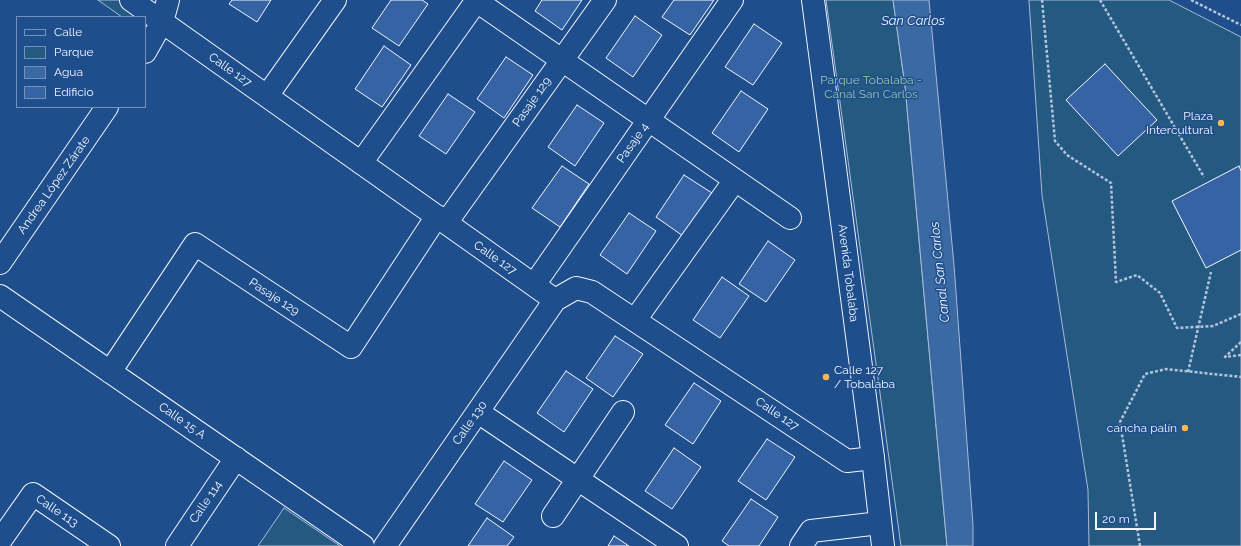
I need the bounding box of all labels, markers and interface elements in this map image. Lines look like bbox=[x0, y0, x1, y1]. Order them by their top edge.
water label: San Carlos bbox=[881, 13, 945, 29]
legend bbox=[16, 16, 146, 108]
text: Calle bbox=[54, 25, 82, 39]
text: Parque bbox=[54, 45, 94, 59]
street label: Calle 127 bbox=[206, 50, 254, 90]
text: Agua bbox=[54, 65, 83, 79]
park label: Parque Tobalaba - Canal San Carlos bbox=[820, 73, 922, 101]
street label: Pasaje 129 bbox=[510, 74, 554, 130]
text: Edificio bbox=[54, 85, 94, 99]
place label: Plaza Intercultural bbox=[1146, 109, 1213, 137]
marker: Plaza Intercultural bbox=[1216, 118, 1226, 128]
street label: Pasaje 4 bbox=[614, 120, 652, 166]
street label: Andrea López Zárate bbox=[15, 133, 93, 237]
water label: Canal San Carlos bbox=[927, 221, 953, 323]
street label: Avenida Tobalaba bbox=[835, 223, 861, 323]
street label: Calle 127 bbox=[471, 238, 519, 278]
street label: Pasaje 129 bbox=[246, 275, 302, 319]
place label: Calle 127 / Tobalaba bbox=[834, 363, 895, 391]
marker: Calle 127 / Tobalaba bbox=[821, 372, 831, 382]
street label: Calle 127 bbox=[753, 394, 801, 434]
street label: Calle 130 bbox=[450, 398, 490, 448]
street label: Calle 15 A bbox=[156, 400, 208, 442]
place label: cancha palín bbox=[1107, 421, 1177, 435]
marker: cancha palín bbox=[1180, 423, 1190, 433]
street label: Calle 114 bbox=[187, 478, 225, 526]
street label: Calle 113 bbox=[33, 492, 81, 530]
scale bar bbox=[1097, 504, 1158, 530]
text: 20 m bbox=[1102, 512, 1130, 526]

